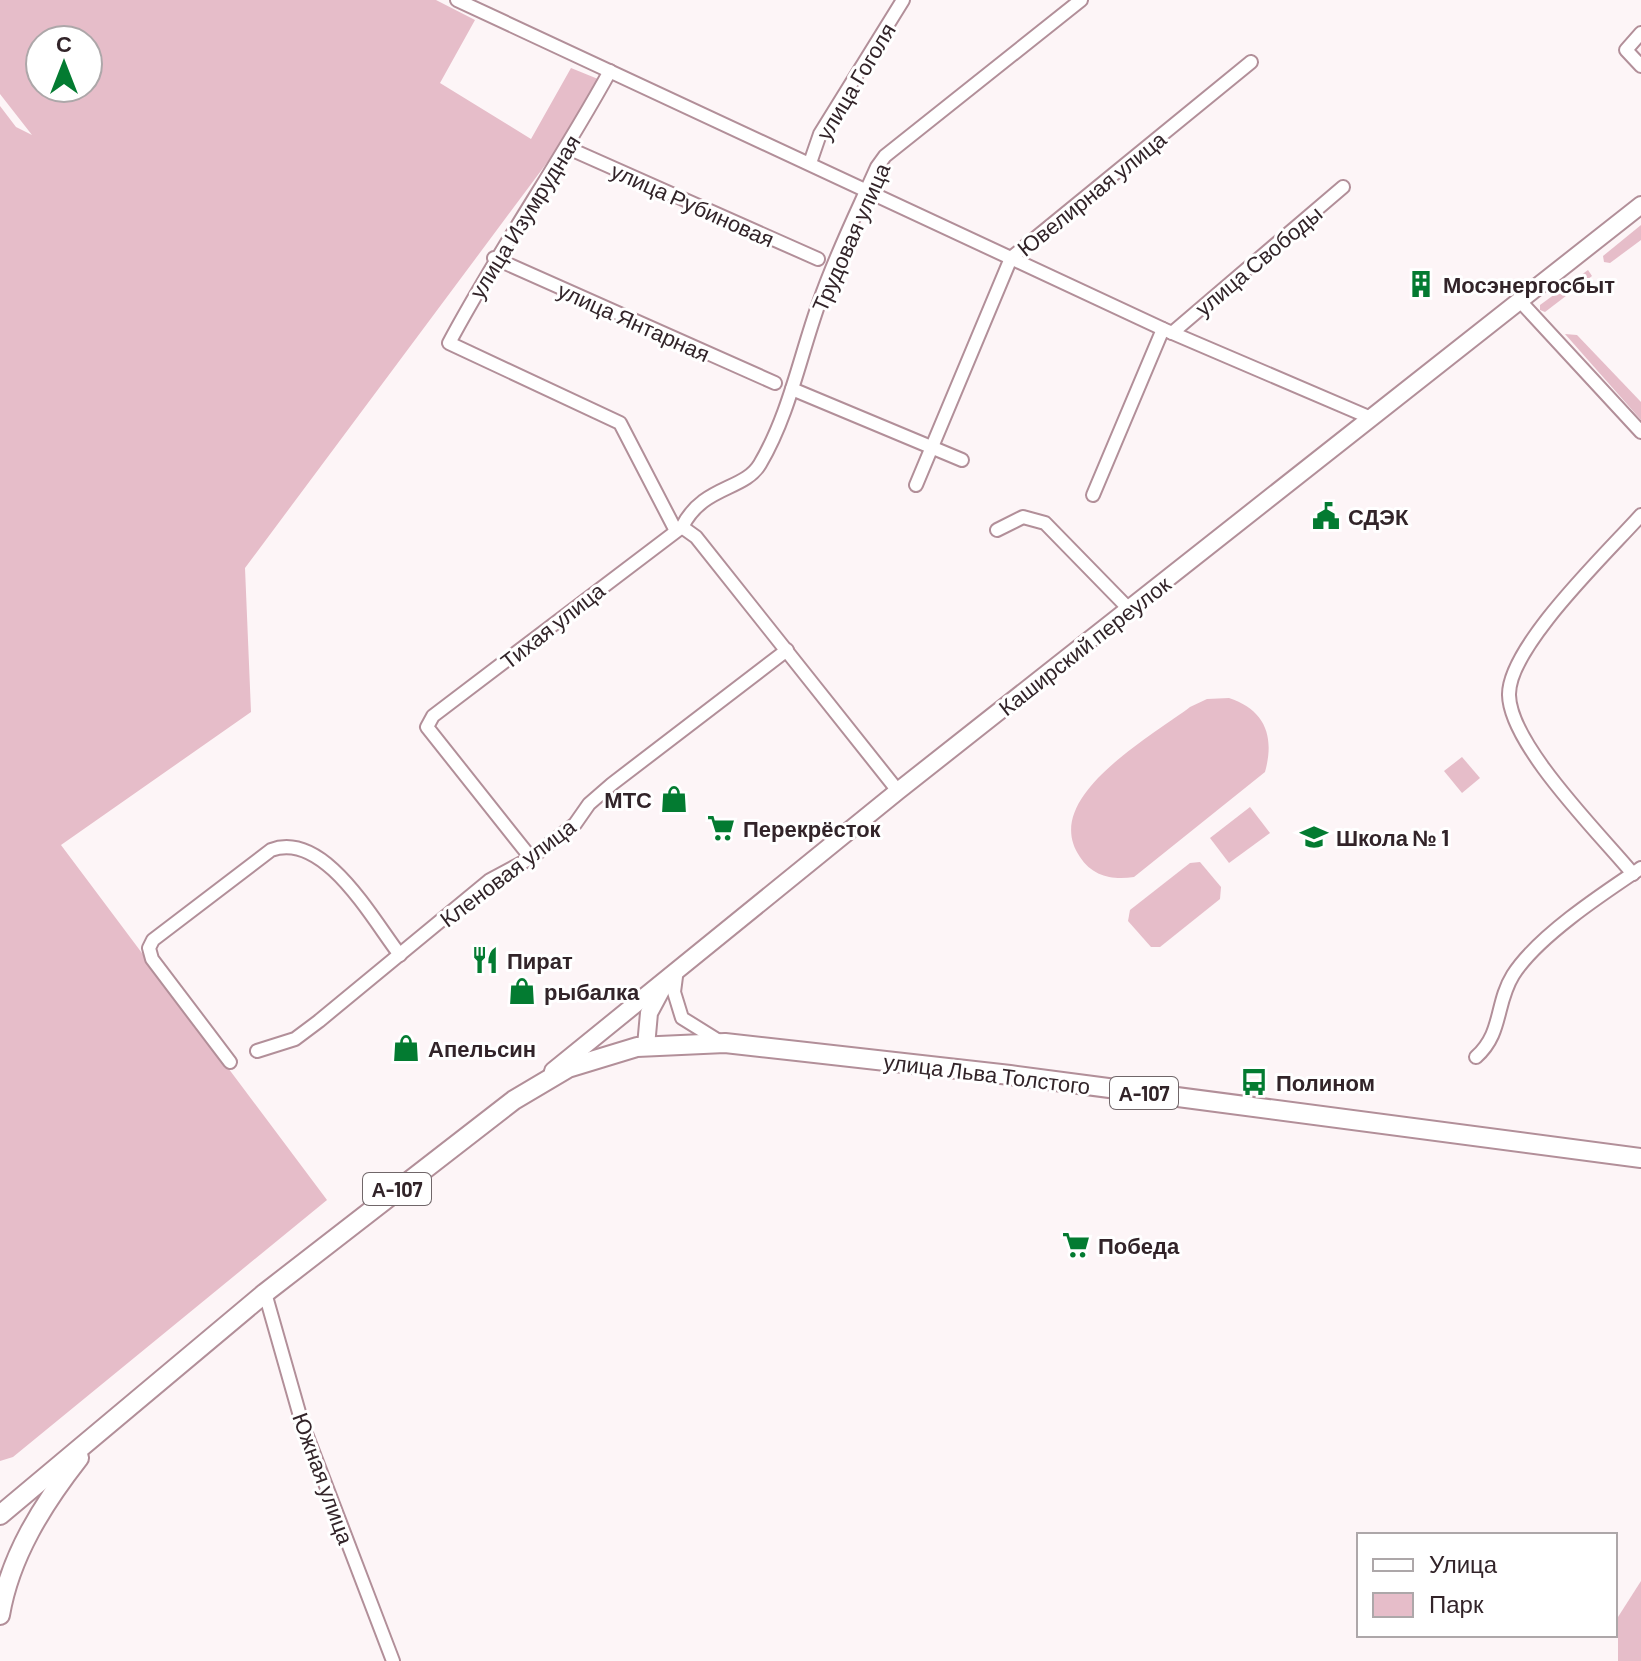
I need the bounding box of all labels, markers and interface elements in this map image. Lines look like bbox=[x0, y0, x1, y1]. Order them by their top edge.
street label: улица Гоголя bbox=[810, 18, 901, 145]
north arrow bbox=[24, 24, 104, 104]
text: С bbox=[56, 30, 72, 56]
street label: Ювелирная улица bbox=[1011, 125, 1172, 262]
street label: улица Изумрудная bbox=[463, 129, 586, 303]
street label: улица Рубиновая bbox=[607, 156, 779, 253]
street label: Трудовая улица bbox=[806, 158, 896, 316]
street label: улица Свободы bbox=[1189, 199, 1327, 321]
building icon: Мосэнергосбыт bbox=[1406, 269, 1436, 299]
place label: Мосэнергосбыт bbox=[1443, 271, 1615, 298]
street label: улица Янтарная bbox=[554, 276, 714, 367]
public building icon: СДЭК bbox=[1311, 501, 1341, 531]
place label: СДЭК bbox=[1348, 503, 1409, 530]
street label: Каширский переулок bbox=[993, 570, 1176, 721]
street label: Тихая улица bbox=[495, 576, 610, 674]
shop icon: МТС bbox=[659, 784, 689, 814]
place label: МТС bbox=[604, 786, 652, 812]
street label: Кленовая улица bbox=[434, 812, 581, 932]
supermarket icon: Перекрёсток bbox=[706, 813, 736, 843]
place label: Перекрёсток bbox=[743, 815, 882, 842]
school or university icon: Школа № 1 bbox=[1299, 822, 1329, 852]
place label: Школа № 1 bbox=[1336, 824, 1449, 850]
restaurant icon: Пират bbox=[470, 945, 500, 975]
place label: Пират bbox=[507, 947, 573, 974]
shop icon: рыбалка bbox=[507, 976, 537, 1006]
place label: рыбалка bbox=[544, 978, 640, 1005]
shop icon: Апельсин bbox=[391, 1033, 421, 1063]
place label: Апельсин bbox=[428, 1035, 536, 1061]
street label: улица Льва Толстого bbox=[882, 1047, 1092, 1100]
bus stop icon: Полином bbox=[1239, 1067, 1269, 1097]
place label: Полином bbox=[1276, 1069, 1375, 1095]
road number: А-107 bbox=[1110, 1077, 1178, 1109]
road number: А-107 bbox=[363, 1173, 431, 1205]
supermarket icon: Победа bbox=[1061, 1230, 1091, 1260]
place label: Победа bbox=[1098, 1232, 1180, 1259]
street label: Южная улица bbox=[287, 1409, 360, 1548]
legend bbox=[1357, 1533, 1617, 1637]
text: Улица bbox=[1429, 1549, 1498, 1578]
text: Парк bbox=[1429, 1589, 1484, 1618]

